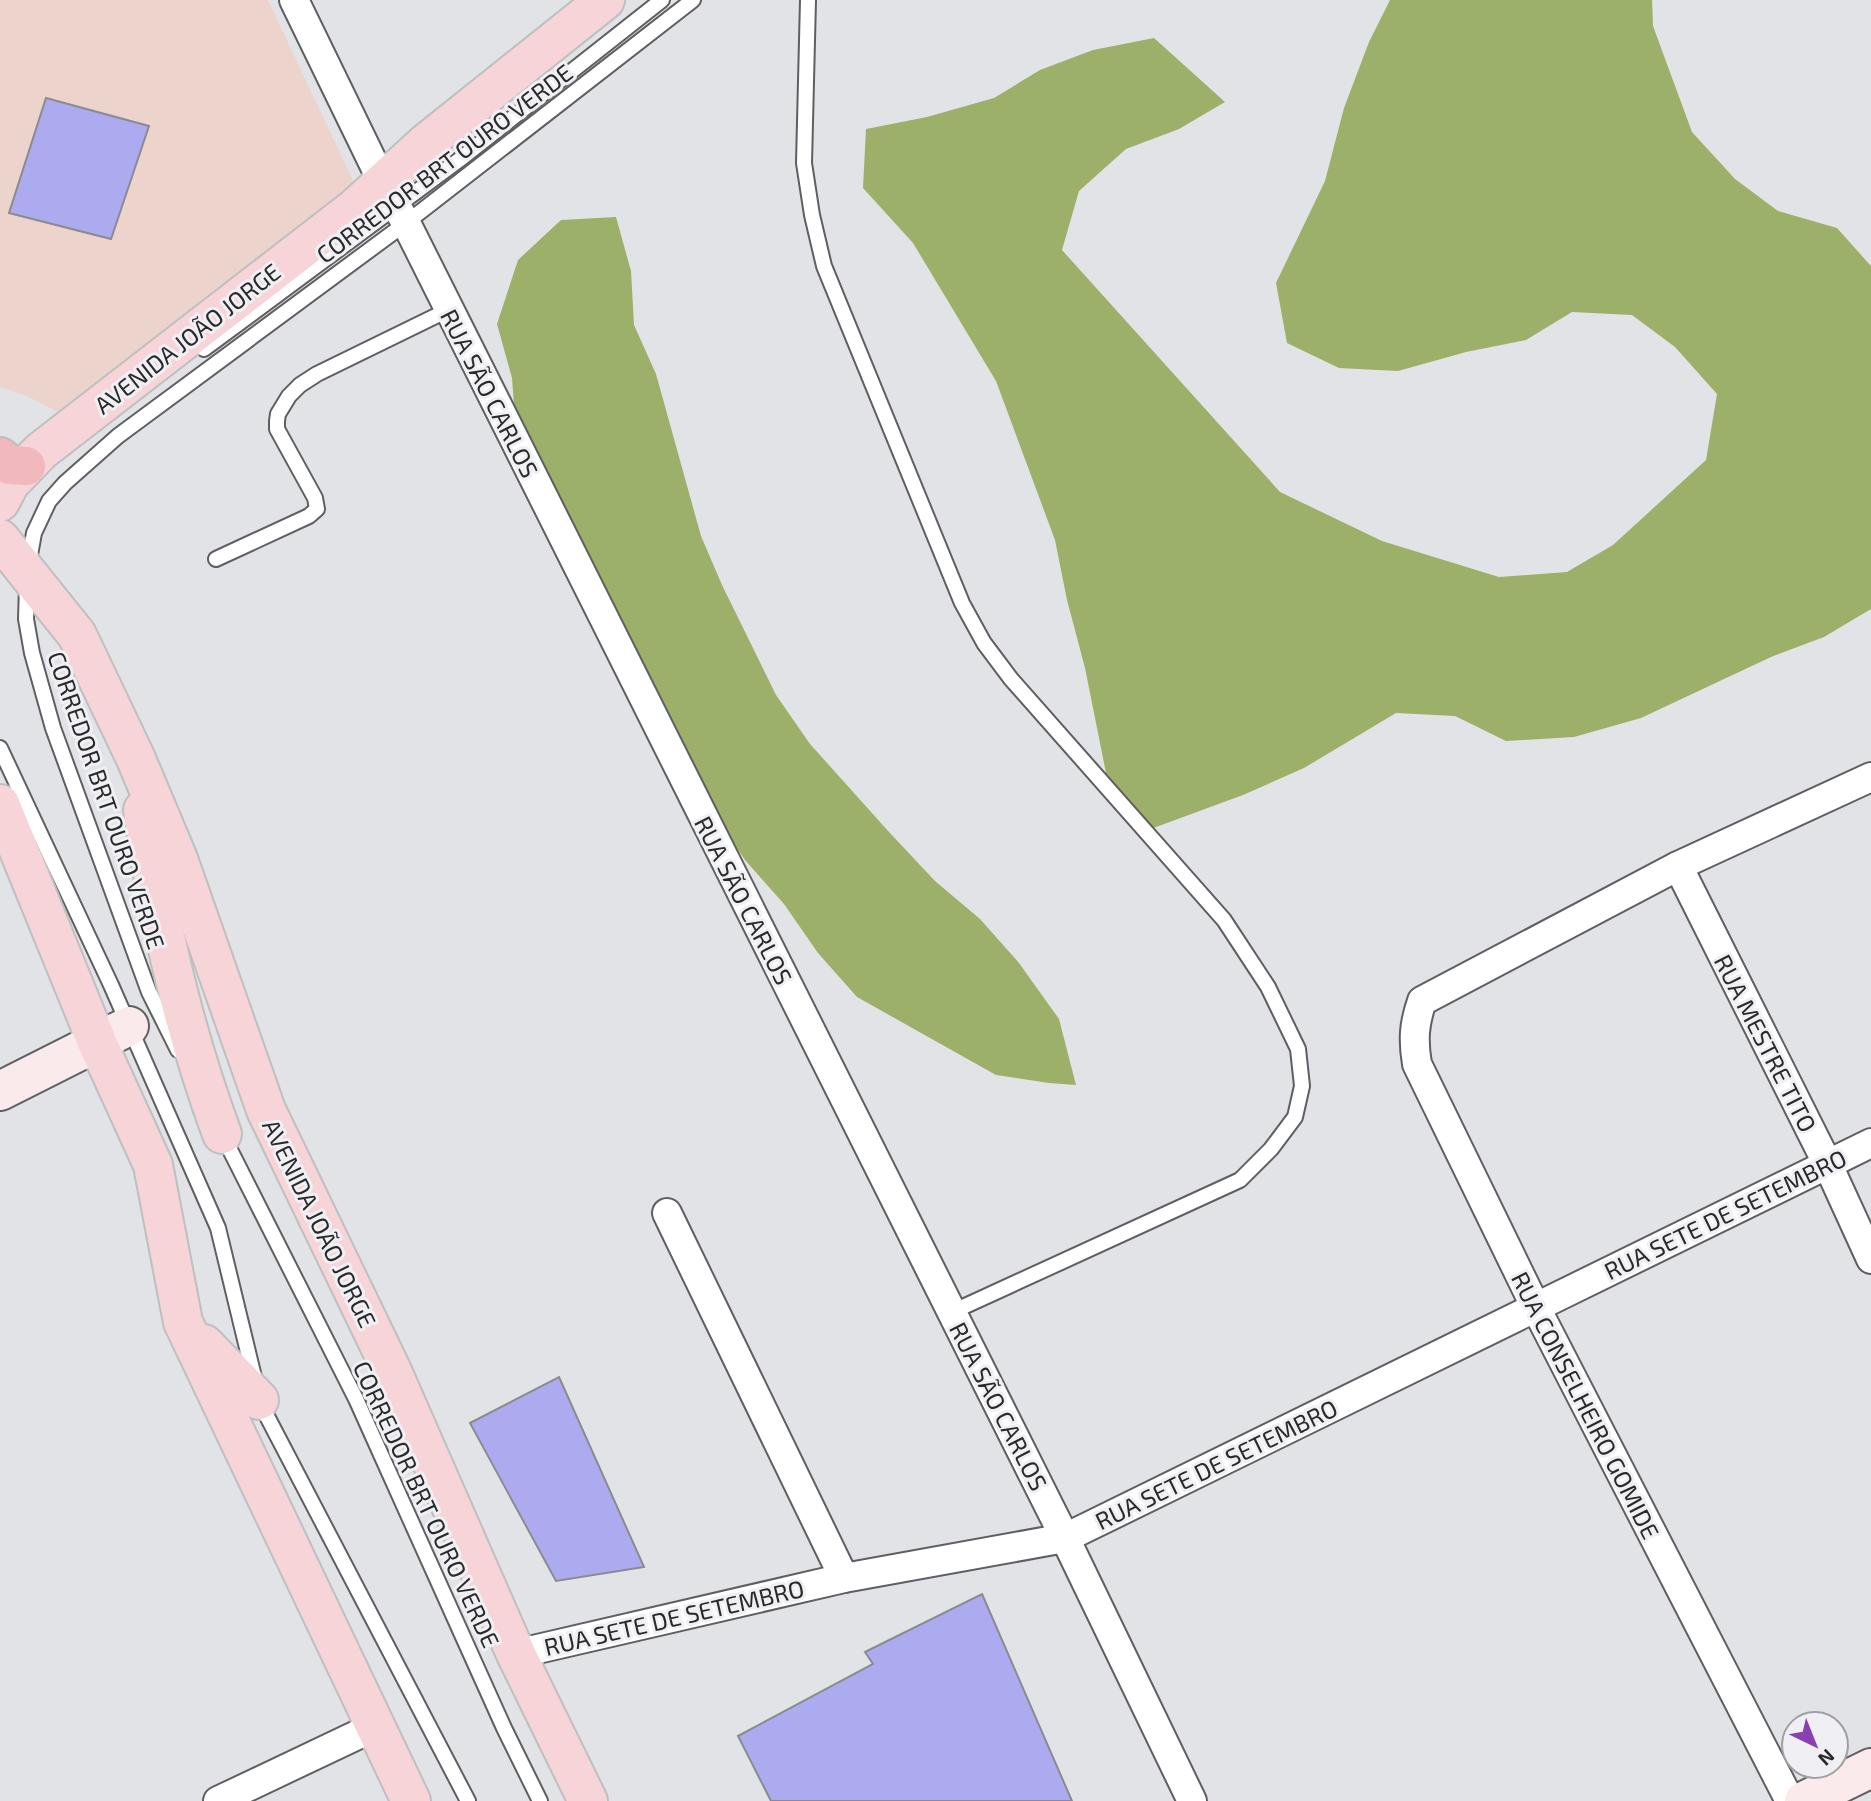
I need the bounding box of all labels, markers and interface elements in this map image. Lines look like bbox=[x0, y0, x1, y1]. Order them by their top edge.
street label: CORREDOR BRT OURO VERDE bbox=[310, 57, 578, 269]
street label: AVENIDA JOÃO JORGE bbox=[88, 256, 286, 420]
street label: RUA SÃO CARLOS bbox=[435, 304, 545, 482]
street label: CORREDOR BRT OURO VERDE bbox=[42, 647, 172, 953]
street label: RUA SÃO CARLOS bbox=[689, 811, 799, 989]
street label: RUA MESTRE TITO bbox=[1709, 949, 1823, 1137]
street label: AVENIDA JOÃO JORGE bbox=[257, 1114, 383, 1332]
street label: RUA SETE DE SETEMBRO bbox=[1599, 1143, 1851, 1285]
street label: RUA CONSELHEIRO GOMIDE bbox=[1506, 1267, 1666, 1543]
street label: RUA SÃO CARLOS bbox=[944, 1317, 1054, 1495]
street label: CORREDOR BRT OURO VERDE bbox=[348, 1356, 506, 1652]
street label: RUA SETE DE SETEMBRO bbox=[1090, 1393, 1342, 1535]
street label: RUA SETE DE SETEMBRO bbox=[541, 1573, 807, 1661]
north arrow bbox=[1780, 1710, 1850, 1780]
text: N bbox=[1814, 1745, 1840, 1771]

